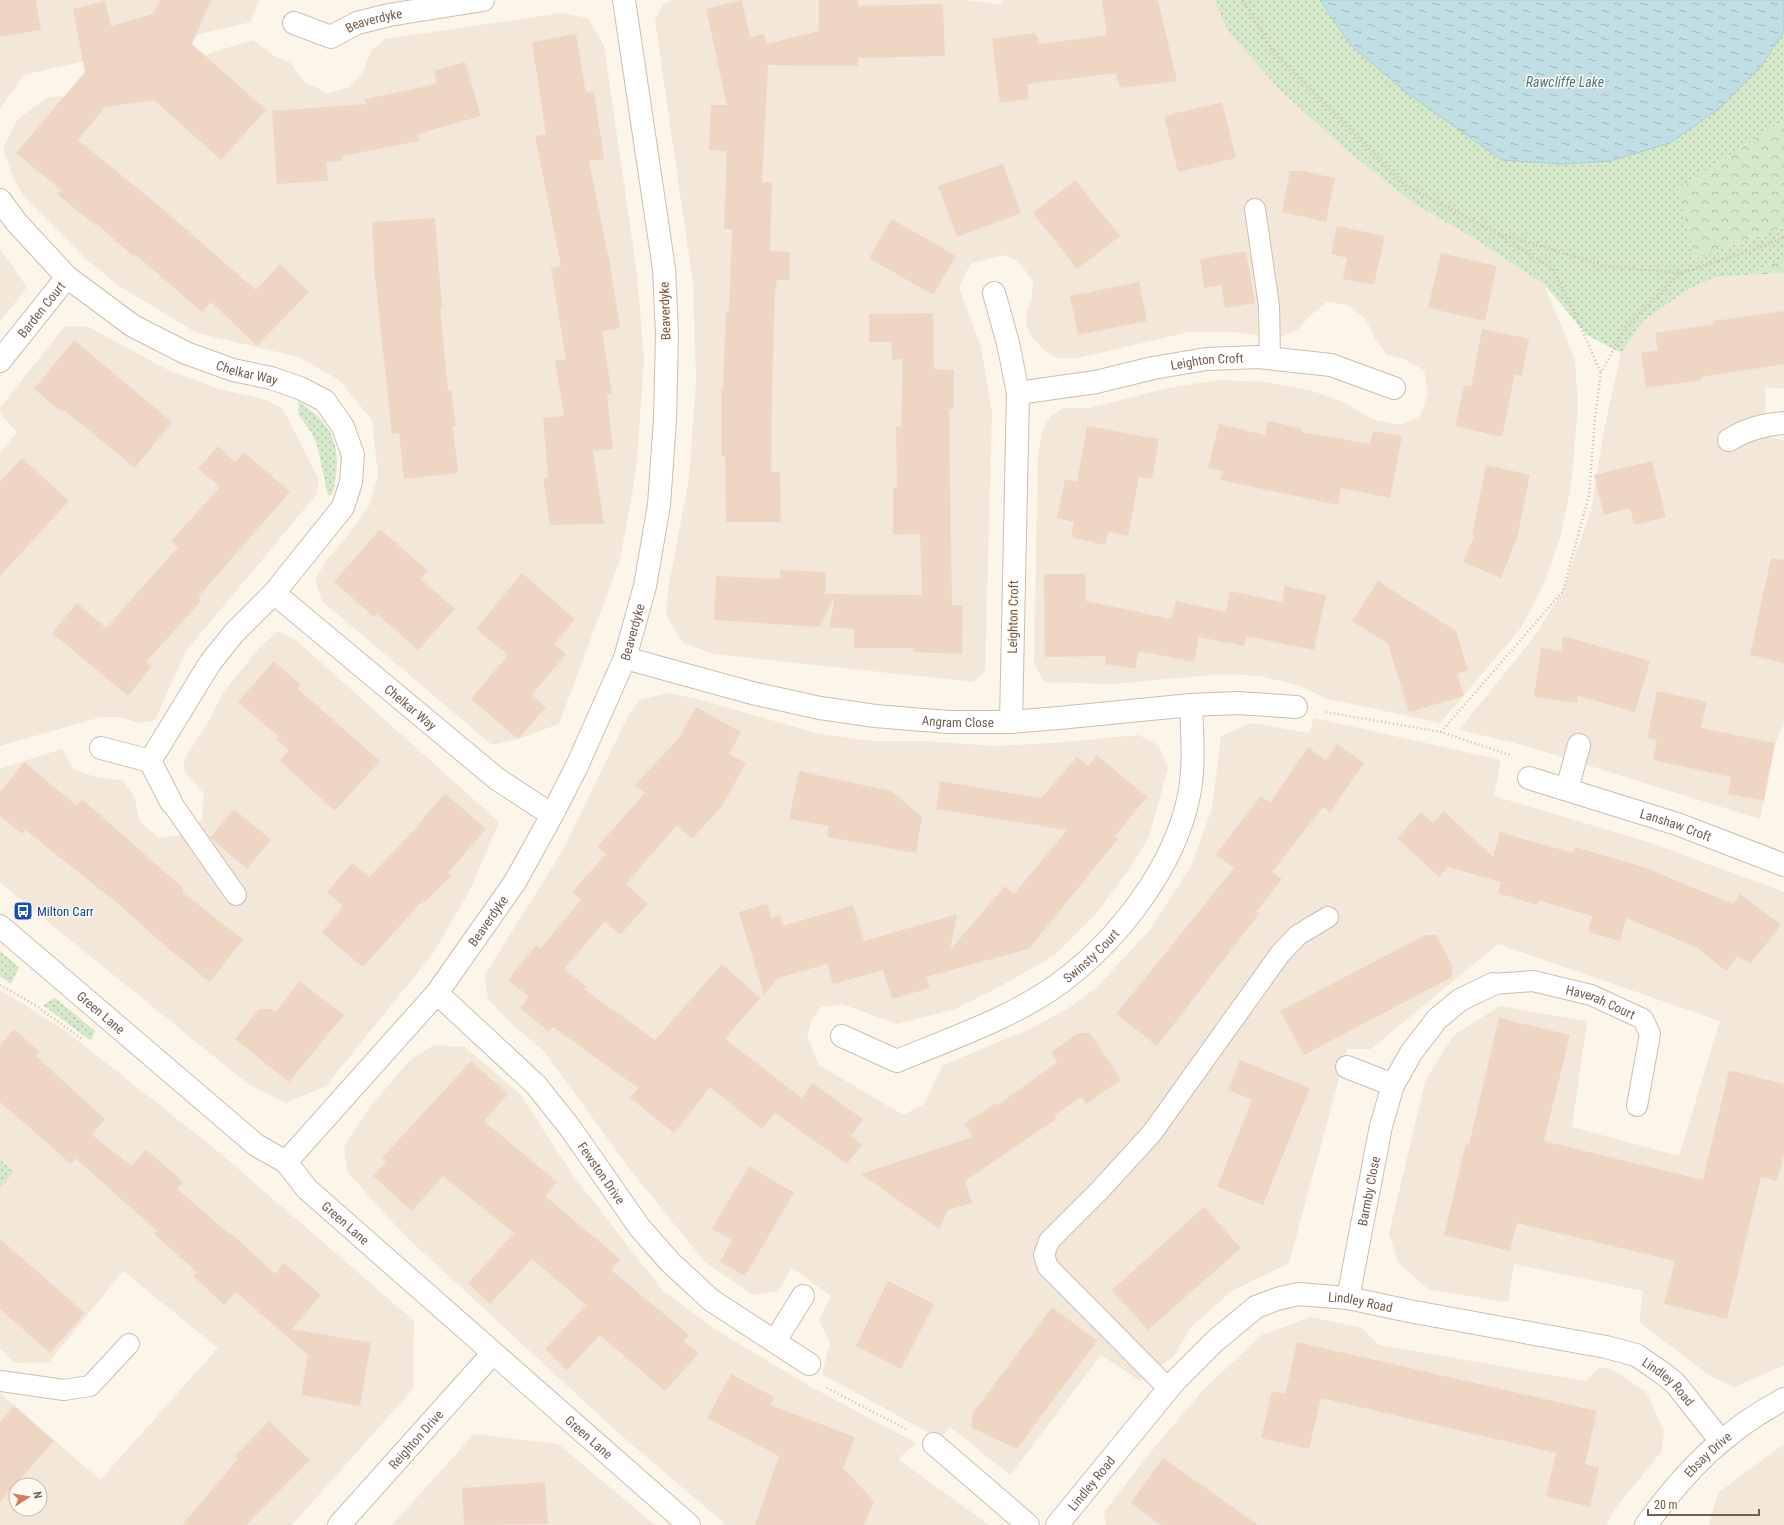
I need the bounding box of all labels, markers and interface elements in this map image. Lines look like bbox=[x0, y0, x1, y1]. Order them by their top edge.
street label: Beaverdyke bbox=[343, 6, 403, 35]
water label: Rawcliffe Lake bbox=[1526, 74, 1604, 90]
street label: Barden Court bbox=[14, 278, 68, 340]
street label: Beaverdyke bbox=[656, 282, 674, 340]
street label: Leighton Croft bbox=[1169, 350, 1244, 372]
street label: Chelkar Way bbox=[214, 357, 280, 388]
street label: Leighton Croft bbox=[1005, 580, 1021, 654]
street label: Beaverdyke bbox=[617, 602, 647, 662]
street label: Chelkar Way bbox=[382, 681, 440, 733]
street label: Angram Close bbox=[921, 712, 994, 730]
street label: Lanshaw Croft bbox=[1638, 806, 1714, 844]
street label: Beaverdyke bbox=[465, 892, 511, 949]
bus stop icon: Milton Carr bbox=[12, 900, 34, 922]
place label: Milton Carr bbox=[37, 904, 94, 919]
street label: Swinsty Court bbox=[1060, 926, 1122, 985]
street label: Haverah Court bbox=[1565, 982, 1638, 1022]
street label: Green Lane bbox=[74, 988, 128, 1037]
street label: Fewston Drive bbox=[575, 1139, 628, 1207]
street label: Barmby Close bbox=[1355, 1155, 1383, 1227]
street label: Green Lane bbox=[319, 1198, 372, 1248]
street label: Lindley Road bbox=[1328, 1289, 1394, 1315]
street label: Lindley Road bbox=[1640, 1354, 1697, 1409]
street label: Reighton Drive bbox=[385, 1407, 446, 1472]
street label: Green Lane bbox=[562, 1412, 616, 1462]
street label: Ebsay Drive bbox=[1681, 1429, 1734, 1480]
street label: Lindley Road bbox=[1065, 1453, 1118, 1513]
north arrow bbox=[8, 1477, 48, 1517]
text: N bbox=[30, 1490, 44, 1500]
scale bar bbox=[1648, 1491, 1759, 1517]
text: 20 m bbox=[1654, 1498, 1678, 1512]

